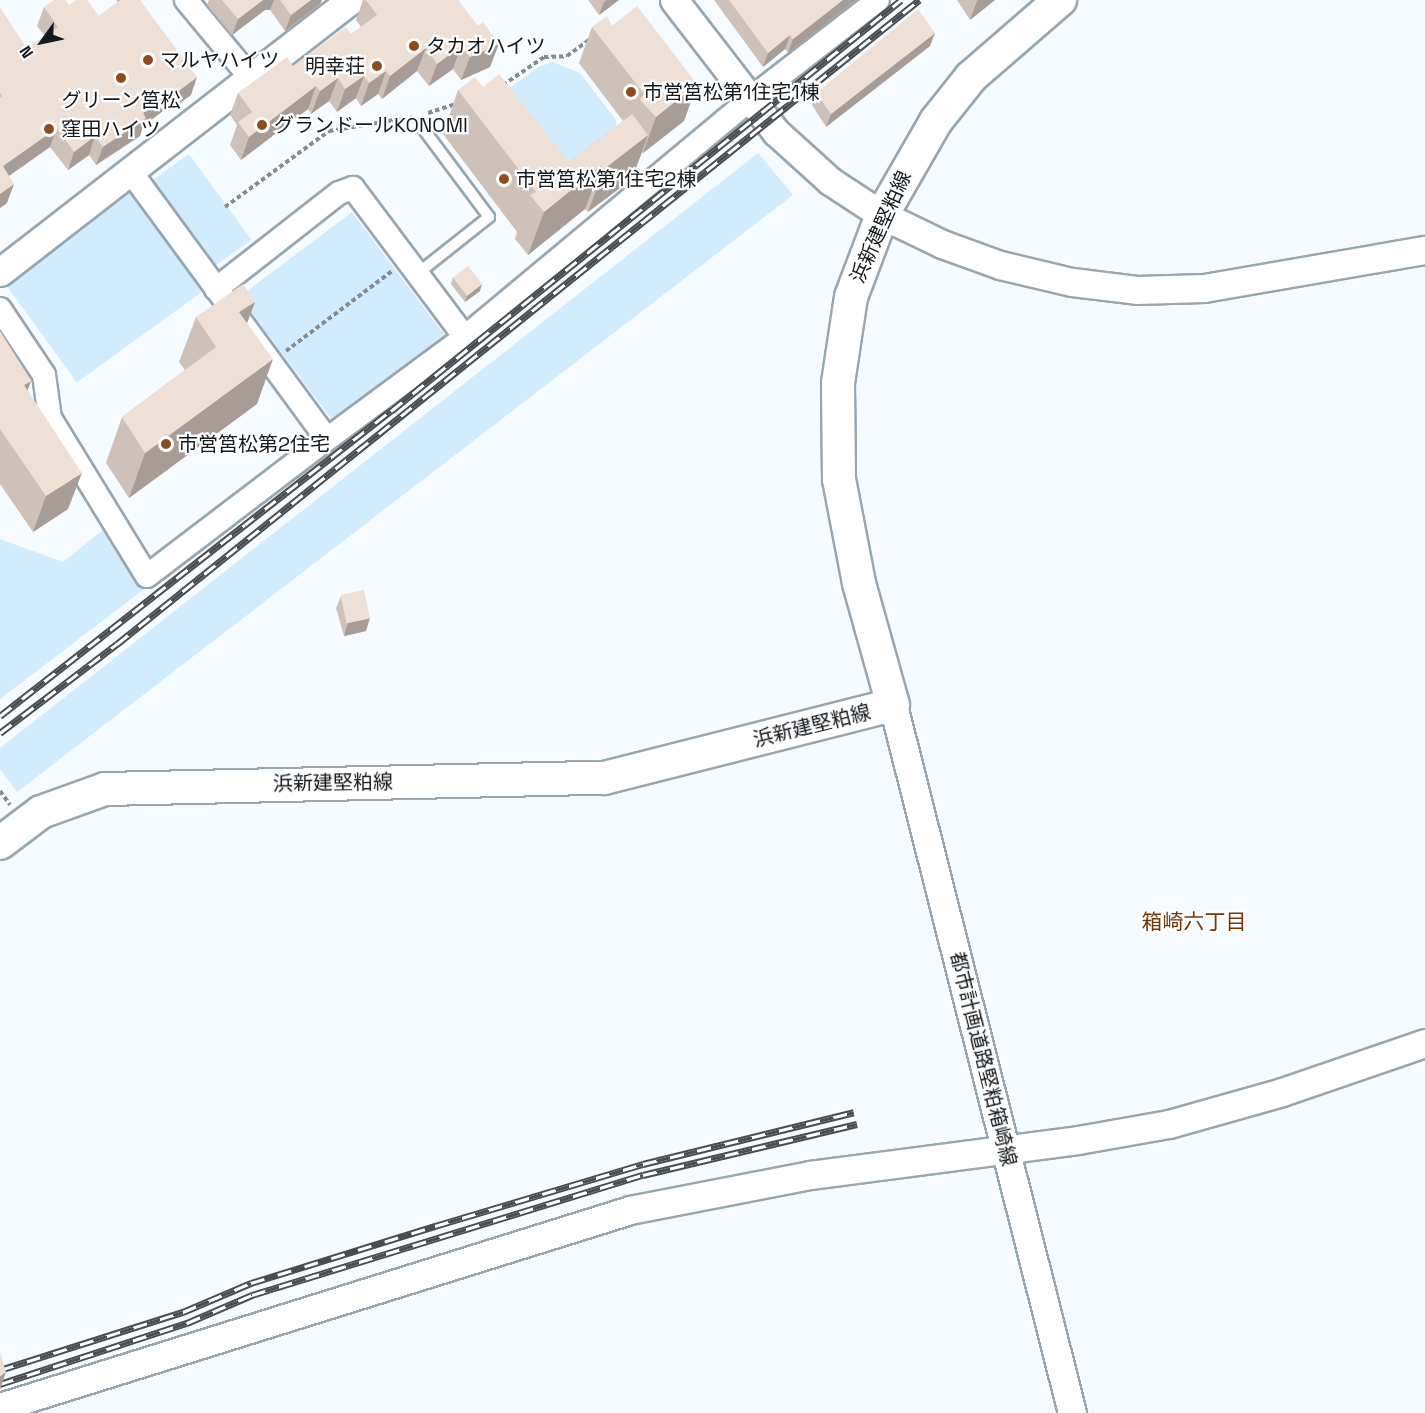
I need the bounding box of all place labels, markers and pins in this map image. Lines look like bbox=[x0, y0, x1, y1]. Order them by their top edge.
place label: タカオハイツ bbox=[426, 34, 546, 58]
marker: タカオハイツ bbox=[407, 39, 421, 53]
place label: マルヤハイツ bbox=[160, 48, 280, 72]
marker: マルヤハイツ bbox=[141, 53, 155, 67]
place label: 明幸荘 bbox=[305, 54, 365, 78]
marker: 明幸荘 bbox=[370, 59, 384, 73]
marker: グリーン筥松 bbox=[114, 71, 128, 85]
place label: 市営筥松第1住宅1棟 bbox=[643, 80, 820, 104]
marker: 市営筥松第1住宅1棟 bbox=[624, 85, 638, 99]
place label: グリーン筥松 bbox=[61, 88, 181, 112]
place label: グランドールKONOMI bbox=[274, 113, 468, 137]
place label: 窪田ハイツ bbox=[61, 117, 161, 141]
marker: グランドールKONOMI bbox=[255, 118, 269, 132]
marker: 窪田ハイツ bbox=[42, 122, 56, 136]
place label: 市営筥松第1住宅2棟 bbox=[516, 167, 696, 191]
marker: 市営筥松第1住宅2棟 bbox=[497, 172, 511, 186]
place label: 市営筥松第2住宅 bbox=[178, 432, 330, 456]
marker: 市営筥松第2住宅 bbox=[159, 437, 173, 451]

